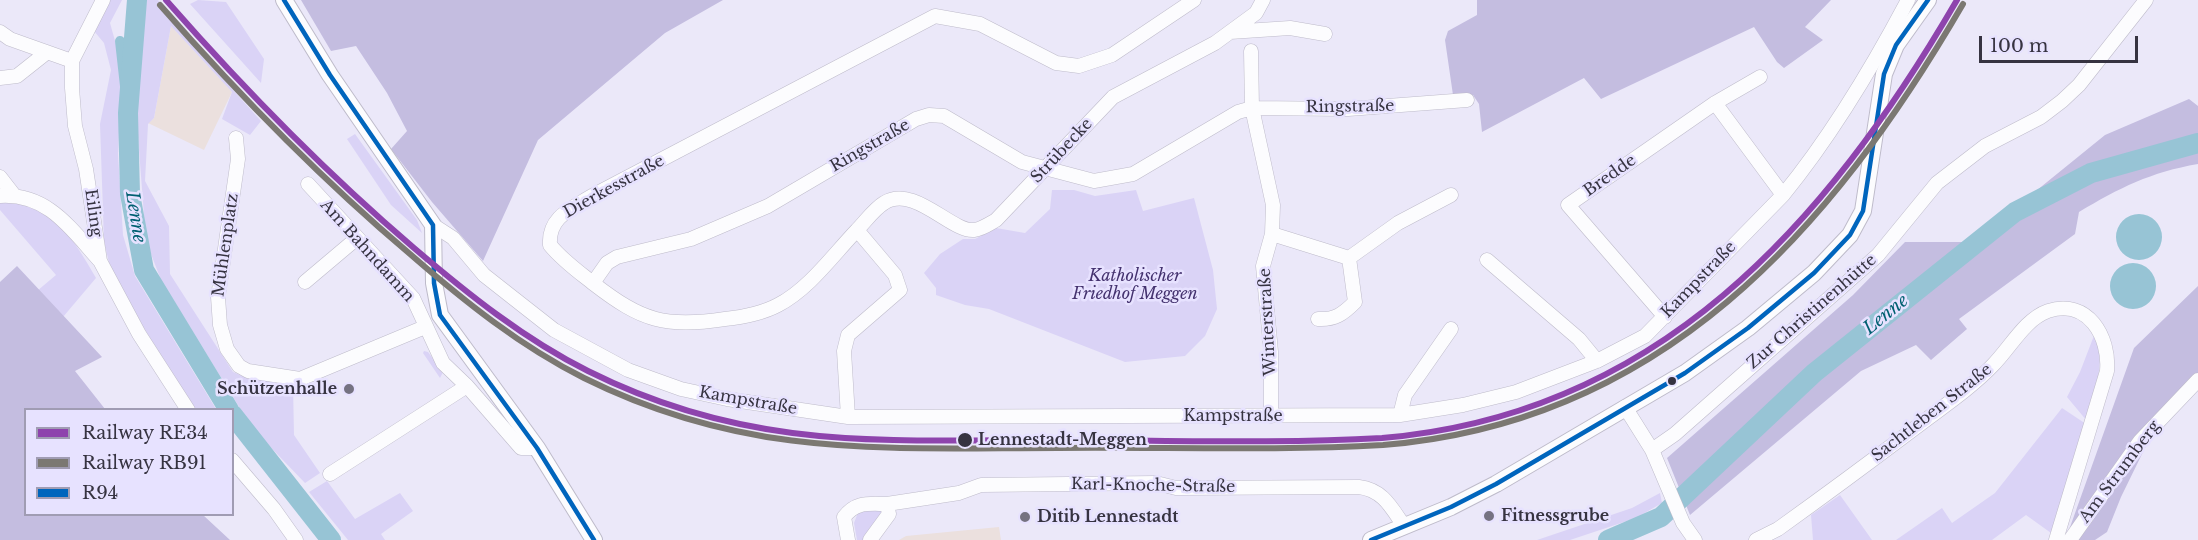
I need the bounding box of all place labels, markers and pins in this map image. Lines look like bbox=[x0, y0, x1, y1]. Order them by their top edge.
unlabelled marker bbox=[1666, 375, 1678, 387]
place label: Schützenhalle bbox=[217, 379, 337, 399]
marker: Schützenhalle bbox=[342, 382, 356, 396]
place label: Lennestadt-Meggen bbox=[978, 430, 1147, 450]
marker: Lennestadt-Meggen bbox=[956, 431, 974, 449]
place label: Fitnessgrube bbox=[1501, 506, 1609, 526]
place label: Ditib Lennestadt bbox=[1037, 507, 1178, 527]
marker: Fitnessgrube bbox=[1482, 509, 1496, 523]
marker: Ditib Lennestadt bbox=[1018, 510, 1032, 524]

